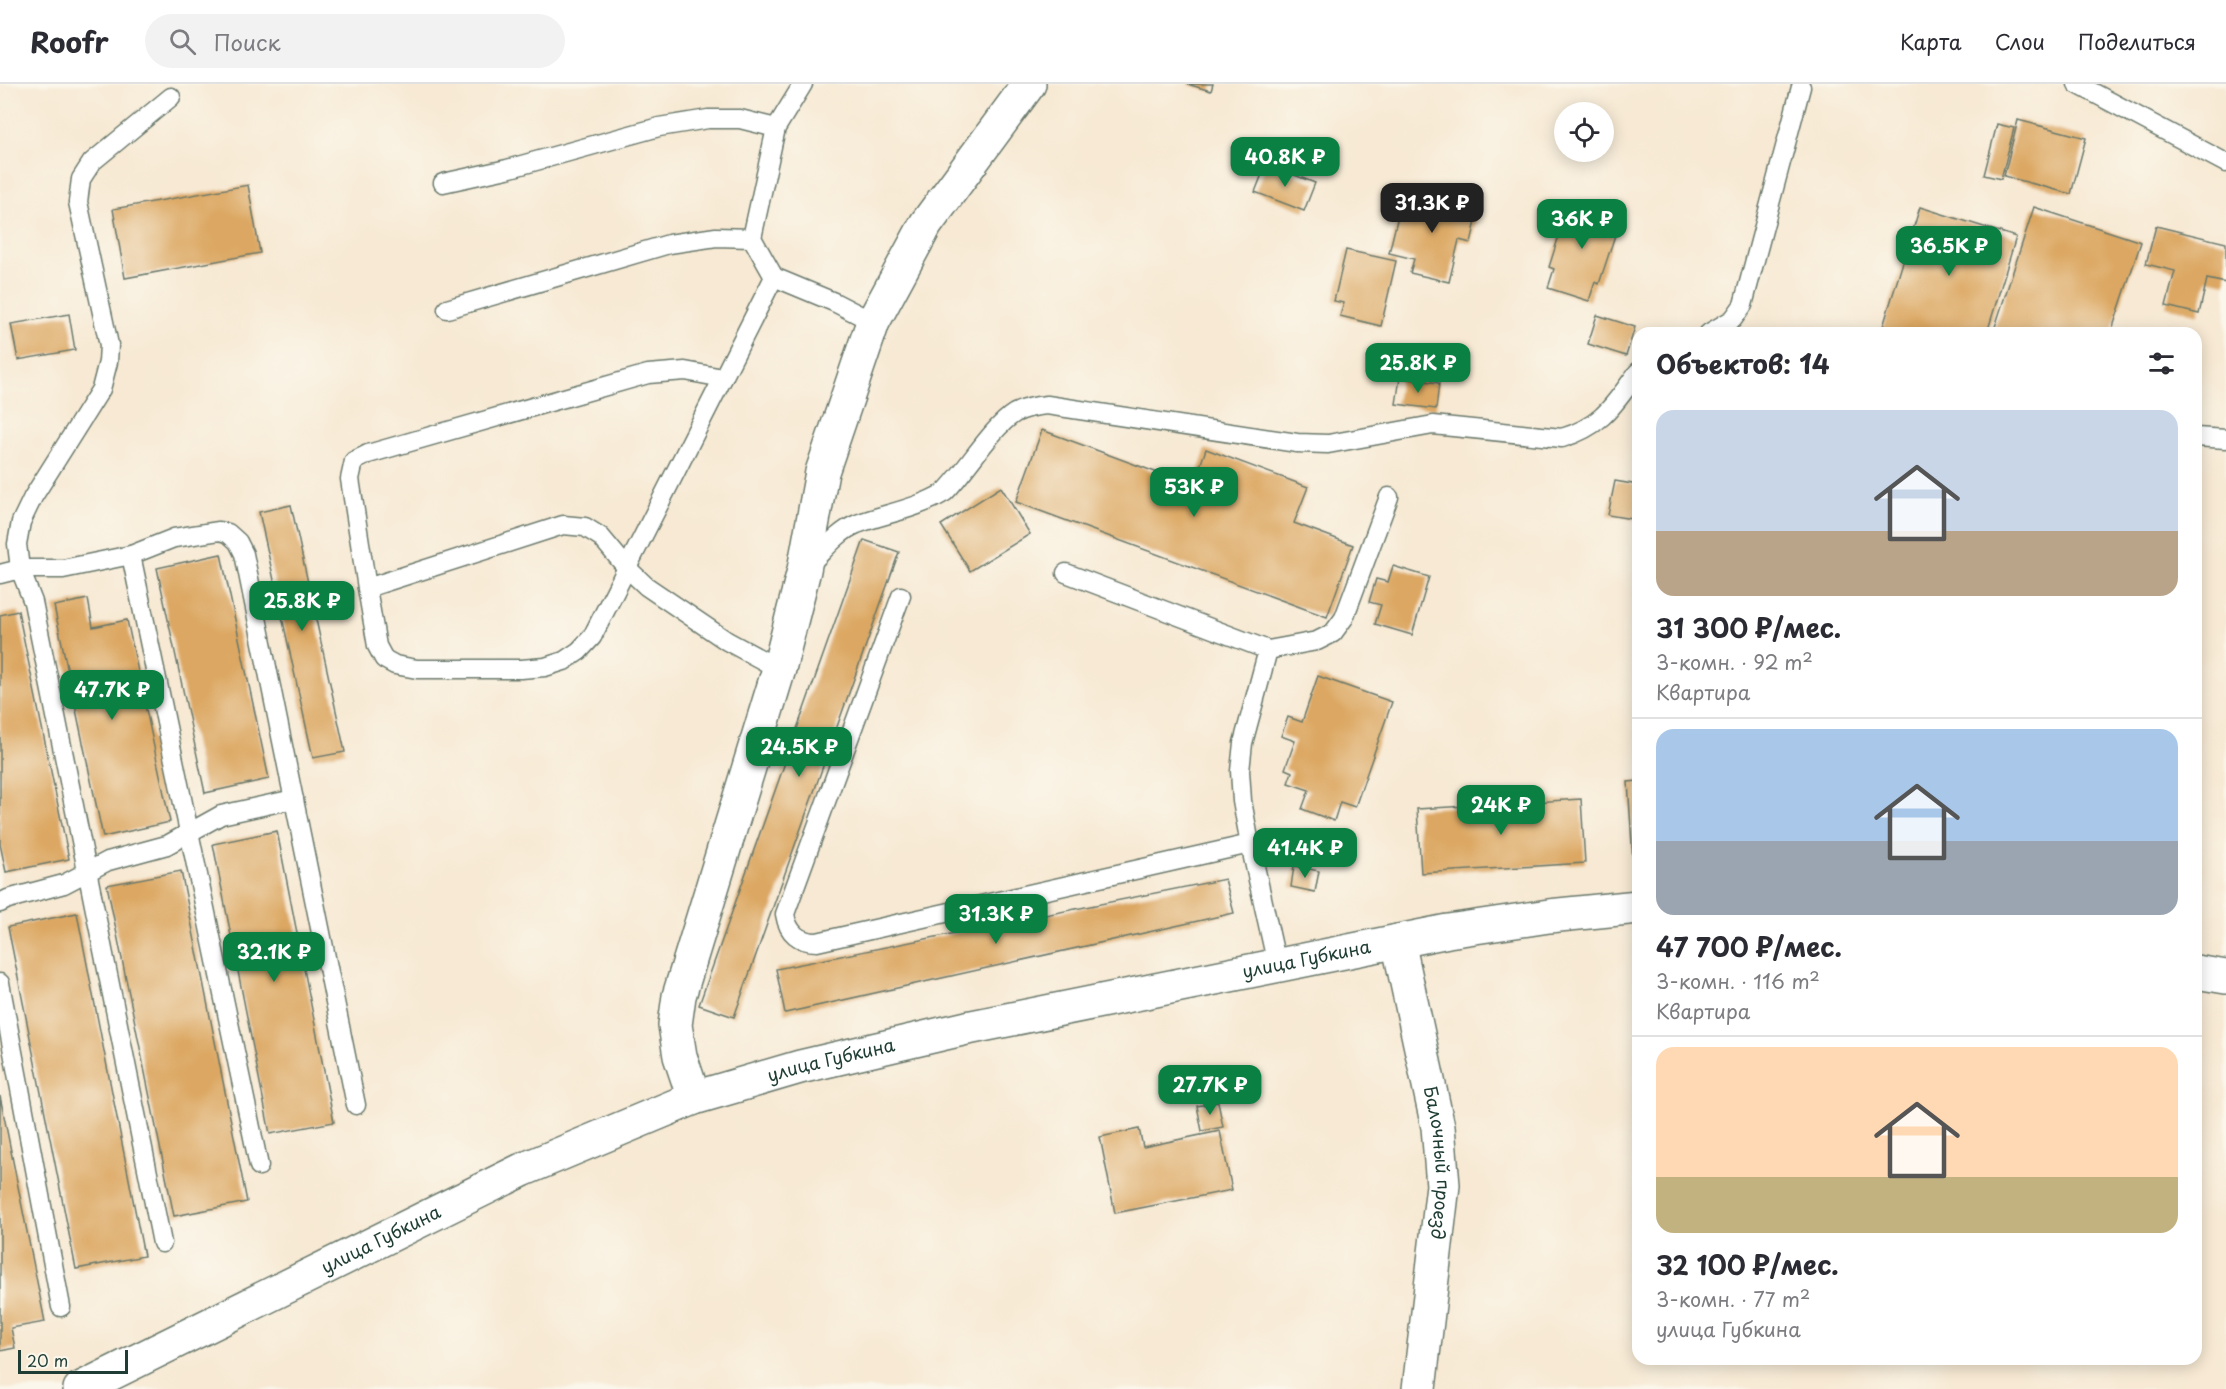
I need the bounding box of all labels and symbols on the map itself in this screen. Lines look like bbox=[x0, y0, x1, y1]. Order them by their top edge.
pin: 40.8K ₽ bbox=[1230, 137, 1340, 188]
pin: 31.3K ₽ bbox=[1377, 183, 1487, 234]
pin: 36K ₽ bbox=[1540, 199, 1624, 250]
pin: 36.5K ₽ bbox=[1894, 226, 2004, 277]
pin: 25.8K ₽ bbox=[1363, 343, 1473, 394]
pin: 53K ₽ bbox=[1152, 467, 1236, 518]
pin: 25.8K ₽ bbox=[247, 581, 357, 632]
pin: 47.7K ₽ bbox=[57, 670, 167, 721]
pin: 24.5K ₽ bbox=[744, 727, 854, 778]
pin: 24K ₽ bbox=[1459, 785, 1543, 836]
pin: 41.4K ₽ bbox=[1250, 828, 1360, 879]
pin: 31.3K ₽ bbox=[941, 894, 1051, 945]
pin: 32.1K ₽ bbox=[219, 932, 329, 983]
street label: улица Губкина bbox=[1240, 932, 1373, 984]
street label: улица Губкина bbox=[764, 1030, 898, 1088]
pin: 27.7K ₽ bbox=[1155, 1065, 1265, 1116]
street label: Балочный проезд bbox=[1418, 1083, 1458, 1241]
street label: улица Губкина bbox=[316, 1197, 445, 1280]
scale bar bbox=[18, 1347, 128, 1374]

